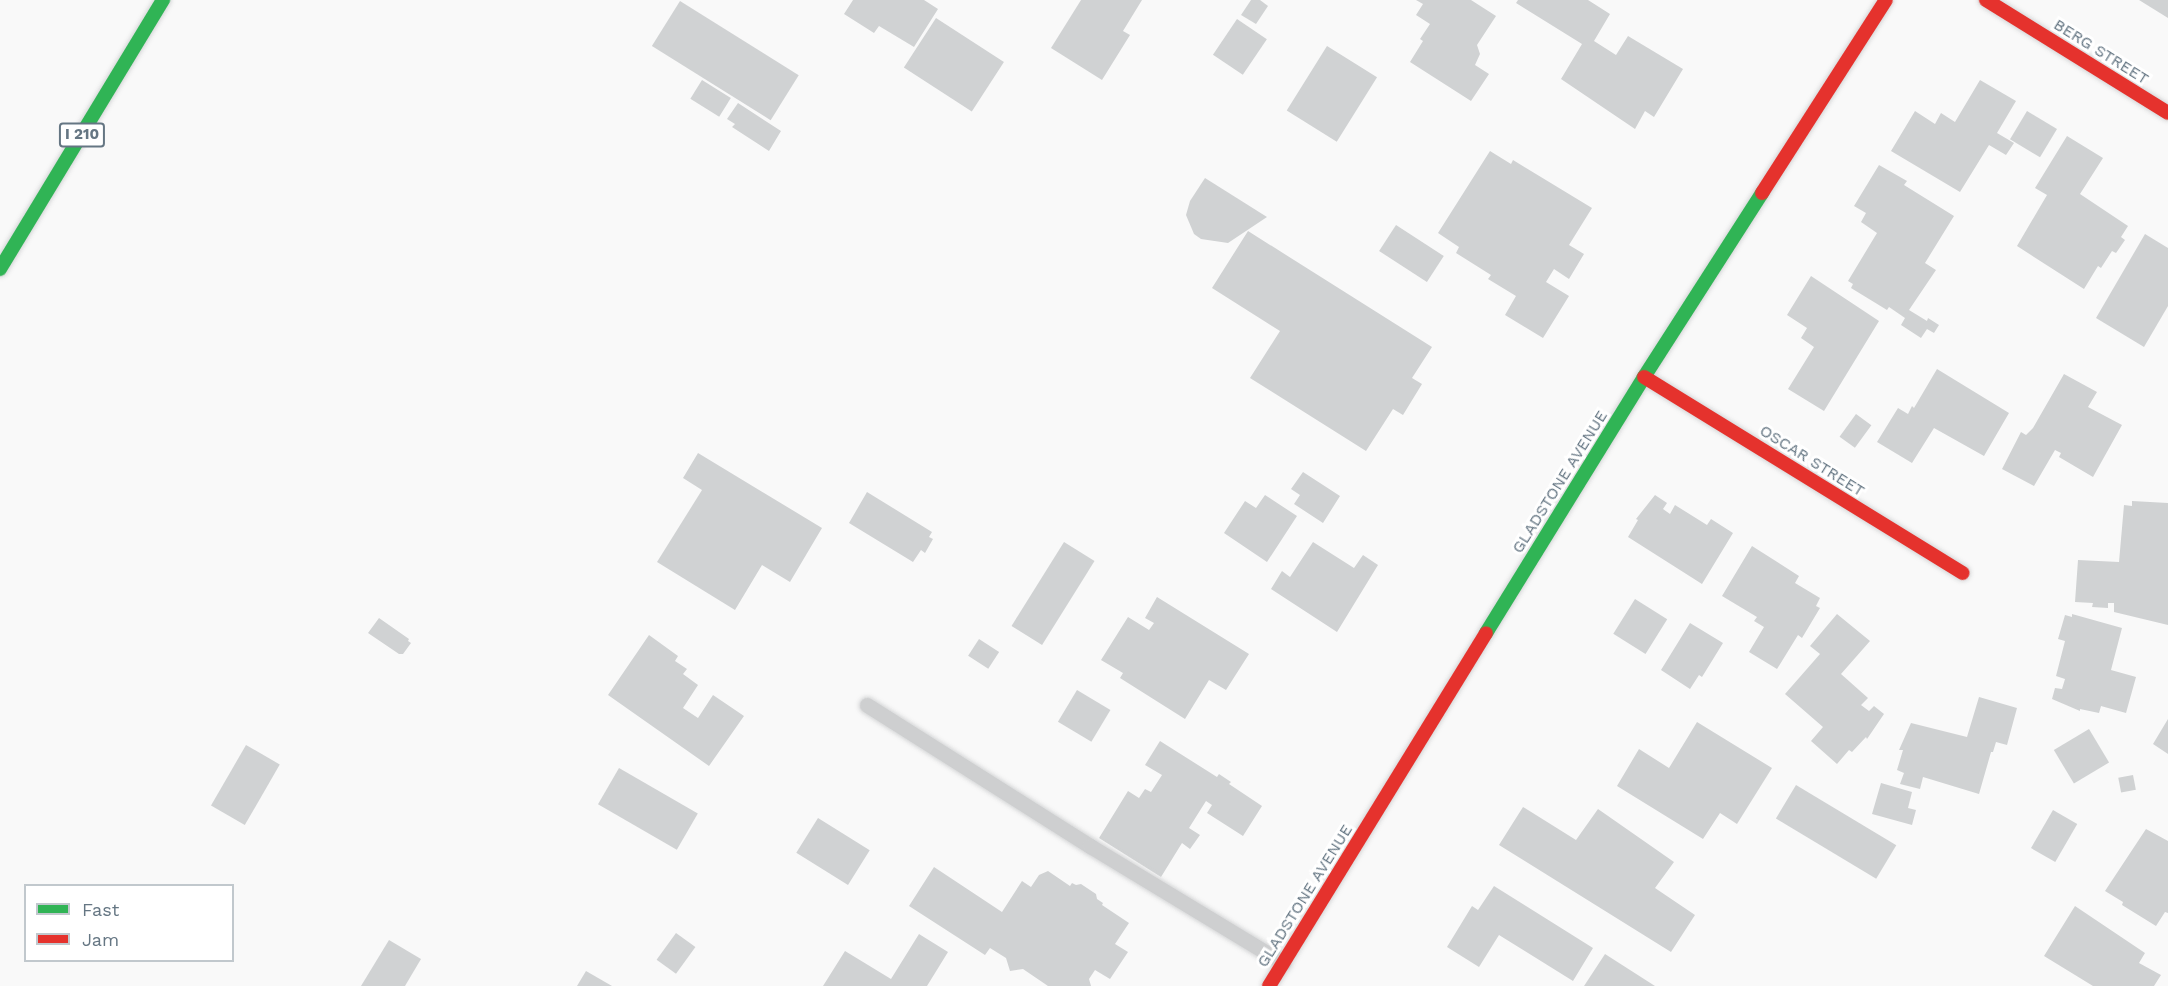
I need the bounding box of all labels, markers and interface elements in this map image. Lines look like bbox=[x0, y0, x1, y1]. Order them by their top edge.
street label: BERG STREET bbox=[2050, 15, 2152, 89]
road number: I 210 bbox=[58, 123, 106, 147]
street label: GLADSTONE AVENUE bbox=[1508, 407, 1612, 557]
street label: OSCAR STREET bbox=[1756, 421, 1868, 501]
street label: GLADSTONE AVENUE bbox=[1253, 821, 1357, 971]
legend bbox=[24, 884, 234, 962]
text: Fast bbox=[82, 899, 119, 920]
text: Jam bbox=[82, 929, 119, 950]

